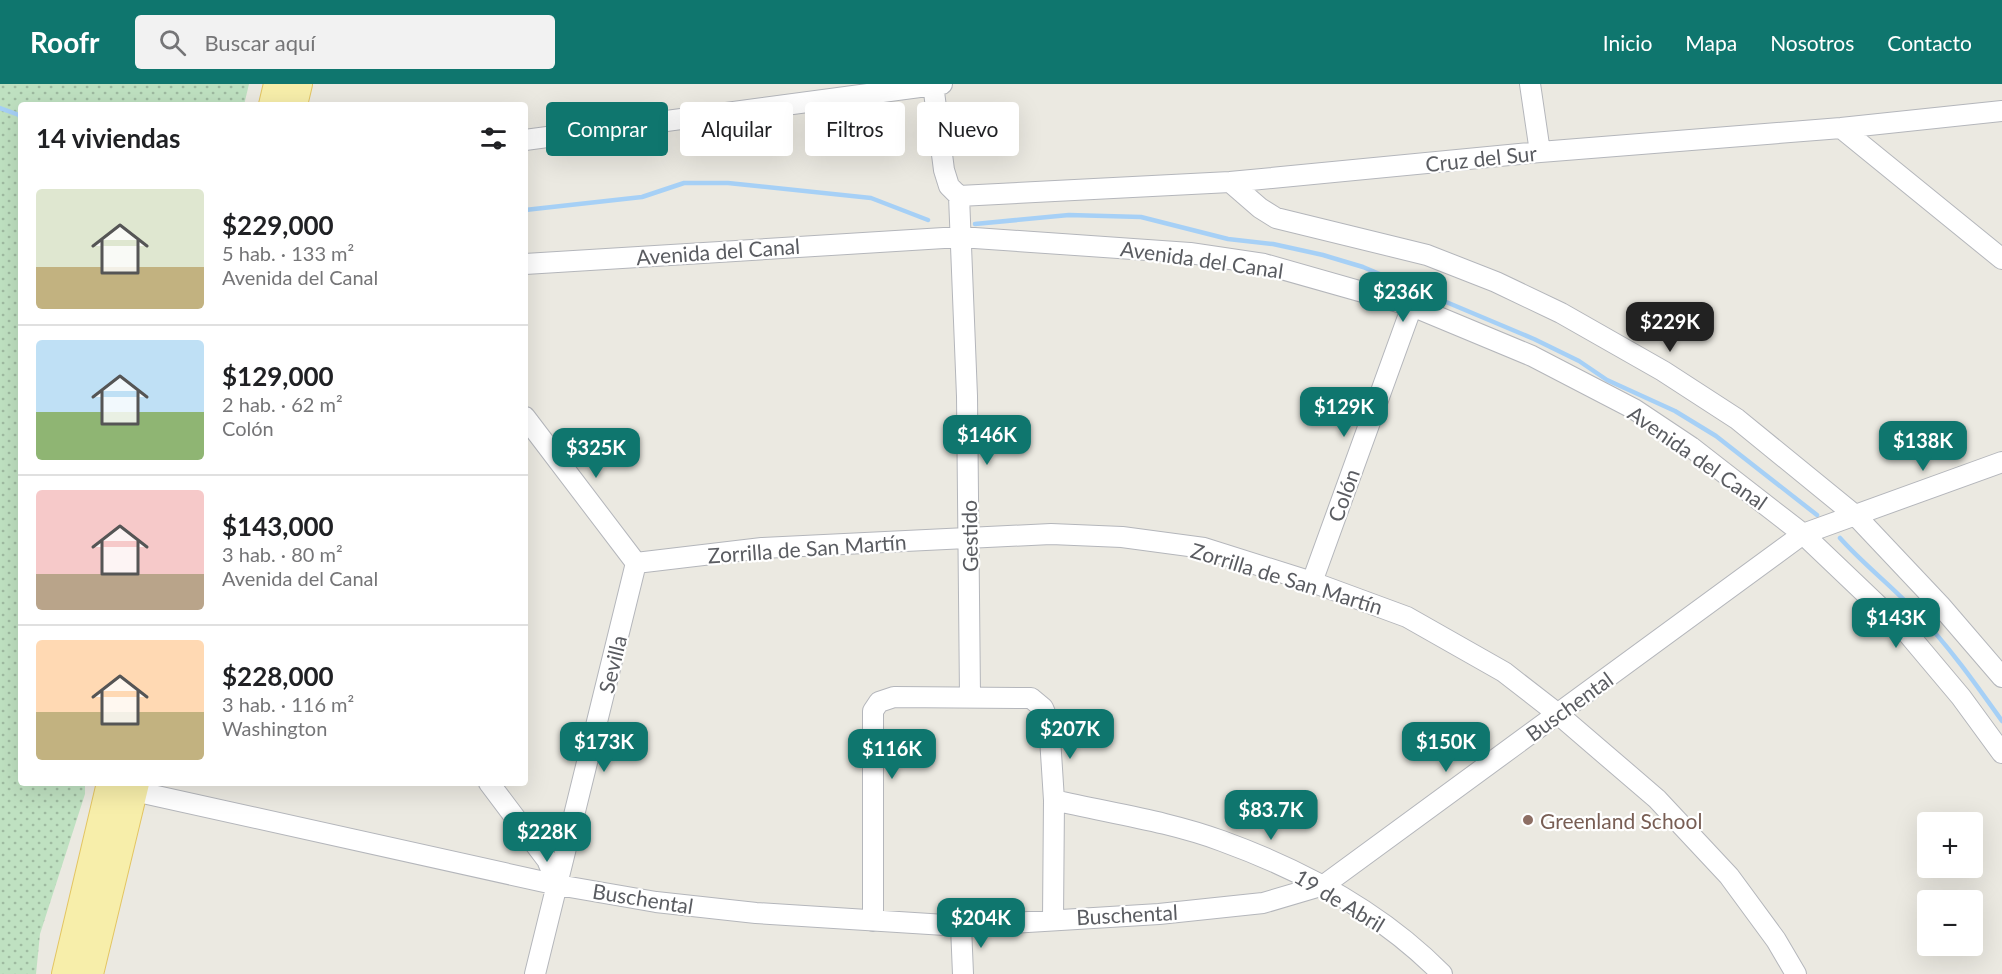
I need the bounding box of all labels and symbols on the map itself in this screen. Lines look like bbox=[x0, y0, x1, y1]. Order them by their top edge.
street label: Cruz del Sur bbox=[1424, 140, 1538, 176]
street label: Avenida del Canal bbox=[635, 233, 801, 269]
street label: Avenida del Canal bbox=[1119, 235, 1285, 283]
pin: $236K bbox=[1361, 272, 1445, 323]
pin: $229K bbox=[1628, 302, 1712, 353]
pin: $129K bbox=[1302, 387, 1386, 438]
street label: Avenida del Canal bbox=[1624, 400, 1772, 514]
pin: $146K bbox=[945, 415, 1029, 466]
pin: $138K bbox=[1881, 421, 1965, 472]
pin: $325K bbox=[554, 428, 638, 479]
street label: Colón bbox=[1322, 465, 1364, 525]
street label: Gestido bbox=[956, 500, 982, 572]
street label: Zorrilla de San Martín bbox=[707, 529, 907, 567]
street label: Zorrilla de San Martín bbox=[1188, 537, 1386, 619]
pin: $143K bbox=[1854, 598, 1938, 649]
street label: Sevilla bbox=[593, 633, 631, 695]
street label: Buschental bbox=[1521, 666, 1617, 746]
pin: $207K bbox=[1028, 709, 1112, 760]
pin: $173K bbox=[562, 722, 646, 773]
pin: $150K bbox=[1404, 722, 1488, 773]
pin: $116K bbox=[850, 729, 934, 780]
pin: $83.7K bbox=[1222, 790, 1320, 841]
place label: Greenland School bbox=[1540, 808, 1702, 833]
pin: $228K bbox=[505, 812, 589, 863]
marker: Greenland School bbox=[1521, 813, 1535, 827]
street label: 19 de Abril bbox=[1290, 863, 1390, 937]
street label: Buschental bbox=[591, 878, 695, 918]
pin: $204K bbox=[939, 898, 1023, 949]
street label: Buschental bbox=[1076, 899, 1178, 929]

